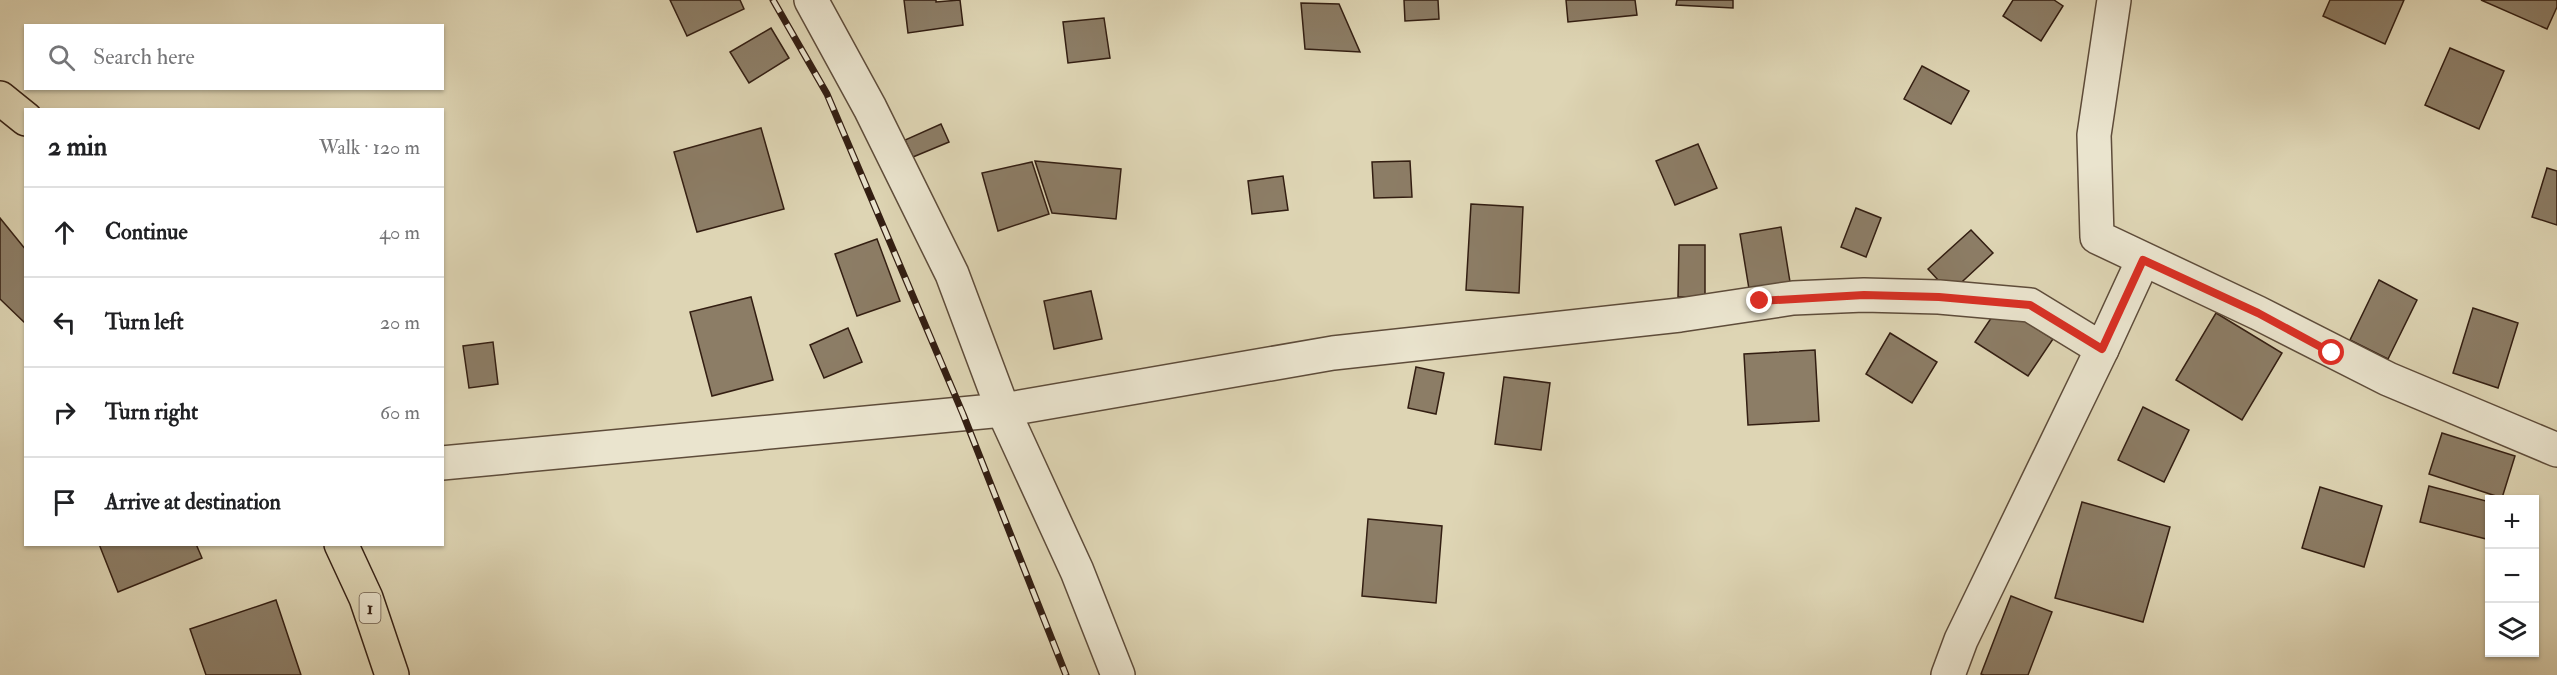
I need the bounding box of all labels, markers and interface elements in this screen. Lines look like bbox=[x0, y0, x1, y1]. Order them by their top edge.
search box bbox=[24, 24, 444, 90]
icon: search bbox=[45, 41, 78, 74]
text: Search here bbox=[93, 43, 195, 71]
text: 2 min bbox=[48, 131, 107, 163]
text: Walk · 120 m bbox=[319, 135, 420, 160]
icon: ahead bbox=[48, 216, 81, 249]
text: Continue bbox=[105, 218, 188, 246]
text: 40 m bbox=[379, 220, 420, 245]
route end bbox=[1746, 287, 1772, 313]
icon: left bbox=[48, 306, 81, 339]
text: Turn left bbox=[105, 308, 184, 336]
text: 20 m bbox=[380, 310, 420, 335]
route start bbox=[2318, 339, 2344, 365]
icon: right bbox=[48, 396, 81, 429]
text: Turn right bbox=[105, 398, 198, 426]
text: 60 m bbox=[380, 400, 420, 425]
icon: arrive bbox=[48, 486, 81, 519]
text: Arrive at destination bbox=[105, 488, 281, 516]
map controls bbox=[2485, 495, 2539, 657]
button: + bbox=[2485, 495, 2539, 549]
button: − bbox=[2485, 549, 2539, 603]
road number: 1 bbox=[360, 593, 380, 623]
button: layers bbox=[2485, 603, 2539, 657]

